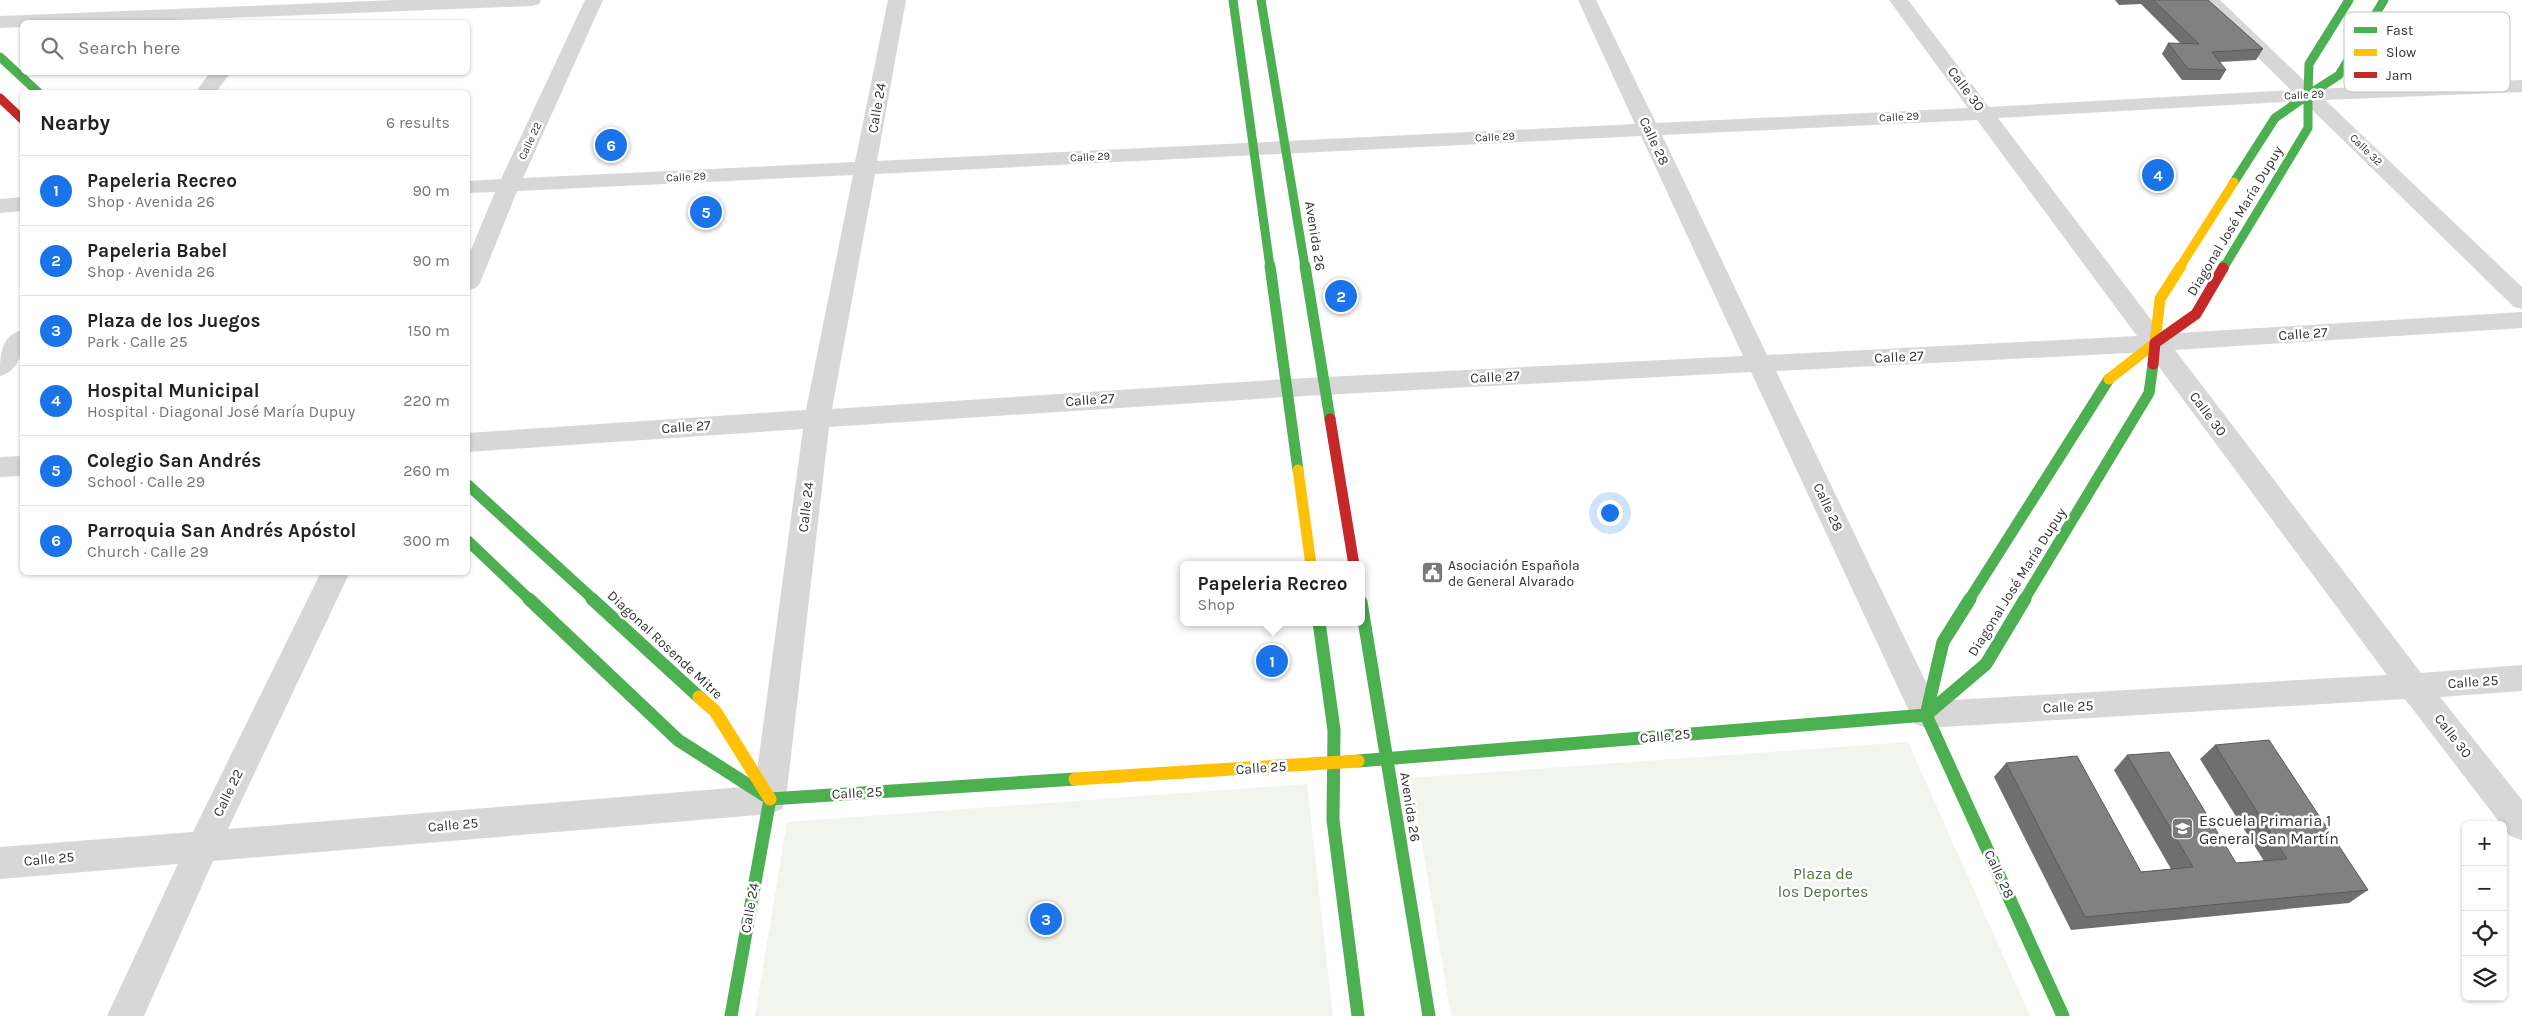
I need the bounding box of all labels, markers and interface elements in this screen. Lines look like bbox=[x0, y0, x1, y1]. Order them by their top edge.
legend bbox=[2344, 12, 2510, 92]
search box bbox=[20, 20, 470, 75]
text: Fast bbox=[2386, 22, 2413, 39]
icon: search bbox=[38, 34, 66, 62]
text: Search here bbox=[78, 37, 180, 59]
text: Slow bbox=[2386, 44, 2416, 61]
street label: Calle 30 bbox=[1944, 63, 1988, 115]
text: Jam bbox=[2386, 67, 2412, 84]
street label: Calle 24 bbox=[864, 81, 890, 134]
street label: Calle 29 bbox=[2284, 87, 2324, 103]
street label: Calle 29 bbox=[1879, 109, 1919, 125]
text: Nearby bbox=[40, 111, 110, 135]
text: 6 results bbox=[386, 113, 450, 132]
street label: Calle 28 bbox=[1635, 114, 1673, 168]
street label: Calle 22 bbox=[516, 120, 544, 162]
pin: 6 bbox=[595, 126, 627, 164]
street label: Calle 29 bbox=[1475, 129, 1515, 145]
street label: Calle 32 bbox=[2347, 131, 2385, 169]
street label: Diagonal José María Dupuy bbox=[2183, 143, 2287, 299]
street label: Calle 29 bbox=[1070, 149, 1110, 165]
pin: 4 bbox=[2142, 156, 2174, 194]
street label: Calle 29 bbox=[666, 169, 706, 185]
text: Papeleria Recreo bbox=[87, 170, 237, 192]
text: 1 bbox=[53, 181, 59, 200]
text: 90 m bbox=[412, 181, 450, 200]
text: Shop · Avenida 26 bbox=[87, 192, 215, 211]
pin: 5 bbox=[690, 193, 722, 231]
street label: Avenida 26 bbox=[1301, 200, 1329, 272]
text: Papeleria Babel bbox=[87, 240, 227, 262]
text: 2 bbox=[51, 251, 61, 270]
text: 90 m bbox=[412, 251, 450, 270]
text: Shop · Avenida 26 bbox=[87, 262, 215, 281]
pin: 2 bbox=[1325, 277, 1357, 315]
text: Plaza de los Juegos bbox=[87, 310, 260, 332]
text: 3 bbox=[51, 321, 61, 340]
text: 150 m bbox=[407, 321, 450, 340]
street label: Calle 27 bbox=[2278, 324, 2329, 344]
text: Park · Calle 25 bbox=[87, 332, 188, 351]
street label: Calle 27 bbox=[1874, 347, 1924, 367]
street label: Calle 27 bbox=[1470, 367, 1520, 387]
text: Hospital Municipal bbox=[87, 380, 260, 402]
street label: Calle 30 bbox=[2186, 388, 2230, 440]
street label: Calle 27 bbox=[1065, 390, 1116, 410]
text: 4 bbox=[51, 391, 61, 410]
text: 220 m bbox=[403, 391, 450, 410]
text: Hospital · Diagonal José María Dupuy bbox=[87, 402, 355, 421]
street label: Calle 27 bbox=[661, 417, 712, 437]
text: Colegio San Andrés bbox=[87, 450, 261, 472]
text: 5 bbox=[51, 461, 61, 480]
text: 260 m bbox=[403, 461, 450, 480]
text: School · Calle 29 bbox=[87, 472, 205, 491]
street label: Calle 28 bbox=[1809, 480, 1847, 534]
street label: Calle 24 bbox=[794, 481, 818, 533]
your location bbox=[1597, 500, 1623, 526]
street label: Diagonal José María Dupuy bbox=[1964, 504, 2070, 659]
text: Parroquia San Andrés Apóstol bbox=[87, 520, 356, 542]
text: 6 bbox=[51, 531, 61, 550]
text: 300 m bbox=[403, 531, 450, 550]
text: Church · Calle 29 bbox=[87, 542, 208, 561]
place label: Asociación Española de General Alvarado bbox=[1448, 557, 1580, 590]
popup bbox=[1180, 561, 1365, 626]
public building icon: Asociación Española de General Alvarado bbox=[1420, 561, 1444, 585]
text: Papeleria Recreo bbox=[1198, 573, 1347, 595]
street label: Diagonal Rosende Mitre bbox=[604, 587, 726, 703]
text: Shop bbox=[1198, 595, 1235, 614]
pin: 1 bbox=[1256, 642, 1288, 680]
street label: Calle 25 bbox=[2447, 672, 2499, 692]
street label: Calle 25 bbox=[2042, 697, 2094, 717]
street label: Calle 30 bbox=[2431, 711, 2475, 761]
street label: Calle 25 bbox=[1639, 725, 1691, 747]
street label: Calle 25 bbox=[1235, 758, 1287, 778]
street label: Calle 22 bbox=[209, 766, 247, 820]
street label: Avenida 26 bbox=[1396, 771, 1424, 843]
street label: Calle 25 bbox=[831, 783, 883, 803]
place label: Escuela Primaria 1 General San Martín bbox=[2199, 811, 2339, 848]
street label: Calle 25 bbox=[427, 814, 479, 836]
school or university icon: Escuela Primaria 1 General San Martín bbox=[2171, 817, 2195, 841]
map controls bbox=[2462, 821, 2507, 1001]
button: + bbox=[2462, 821, 2507, 866]
street label: Calle 28 bbox=[1980, 847, 2018, 901]
street label: Calle 25 bbox=[23, 848, 75, 870]
park label: Plaza de los Deportes bbox=[1778, 864, 1868, 901]
button: − bbox=[2462, 866, 2507, 911]
street label: Calle 24 bbox=[737, 881, 763, 934]
pin: 3 bbox=[1030, 900, 1062, 938]
button: locate bbox=[2462, 911, 2507, 956]
button: layers bbox=[2462, 956, 2507, 1001]

